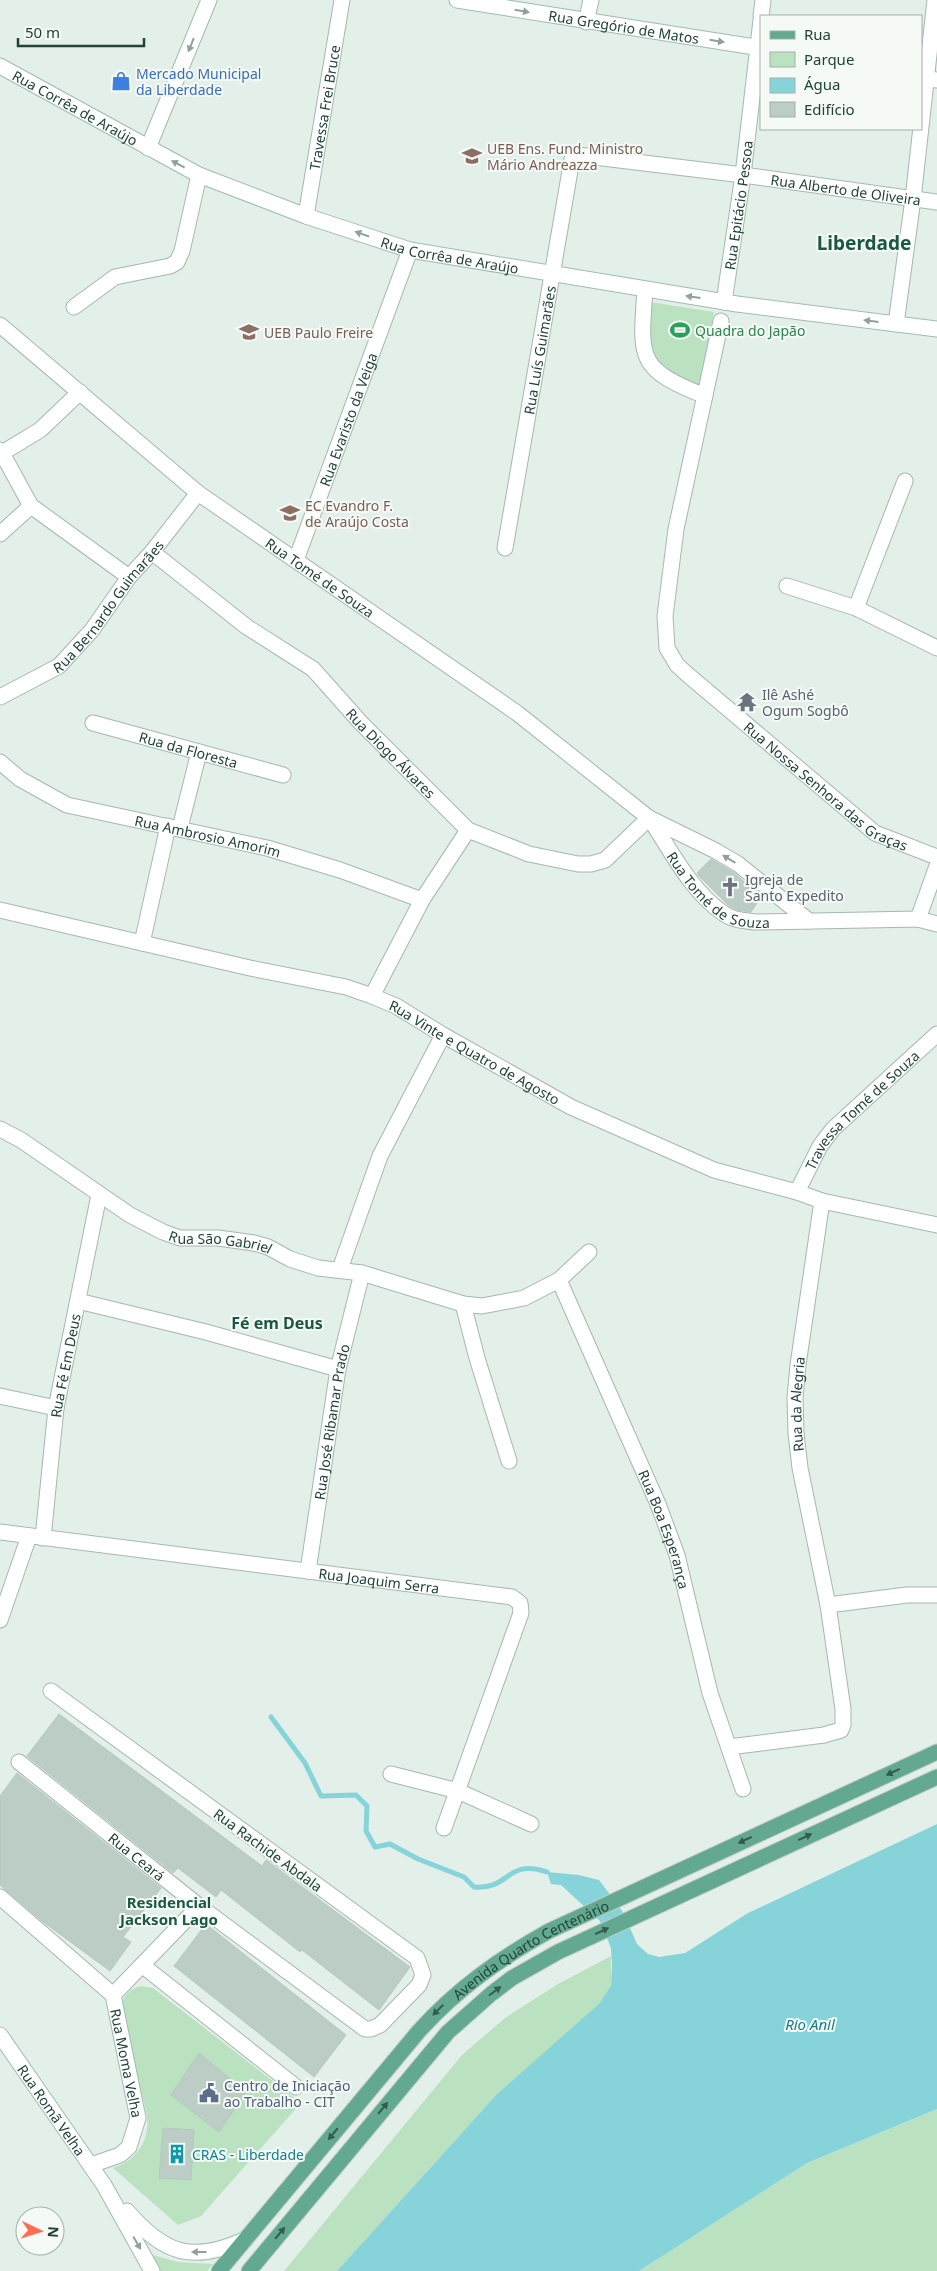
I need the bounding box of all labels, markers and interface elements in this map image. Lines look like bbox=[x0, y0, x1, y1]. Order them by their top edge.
street label: Rua Gregório de Matos bbox=[547, 5, 701, 48]
one-way arrow bbox=[515, 7, 531, 15]
scale bar bbox=[18, 15, 144, 47]
legend bbox=[760, 15, 922, 130]
text: 50 m bbox=[25, 22, 60, 42]
text: Rua bbox=[804, 24, 831, 44]
one-way arrow bbox=[186, 38, 194, 52]
one-way arrow bbox=[710, 38, 726, 46]
street label: Travessa Frei Bruce bbox=[304, 43, 344, 172]
text: Parque bbox=[804, 49, 854, 69]
place label: Mercado Municipal da Liberdade bbox=[136, 64, 261, 99]
street label: Rua Corrêa de Araújo bbox=[9, 65, 141, 149]
shop icon: Mercado Municipal da Liberdade bbox=[110, 70, 132, 92]
text: Água bbox=[804, 74, 841, 94]
text: Edifício bbox=[804, 99, 855, 119]
place label: UEB Ens. Fund. Ministro Mário Andreazza bbox=[487, 139, 643, 174]
street label: Rua Epitácio Pessoa bbox=[719, 139, 756, 271]
school or university icon: UEB Ens. Fund. Ministro Mário Andreazza bbox=[461, 145, 483, 167]
one-way arrow bbox=[171, 159, 184, 168]
street label: Rua Alberto de Oliveira bbox=[770, 169, 922, 209]
one-way arrow bbox=[354, 230, 369, 238]
district label: Liberdade bbox=[817, 230, 911, 256]
street label: Rua Corrêa de Araújo bbox=[379, 232, 520, 277]
street label: Rua Luís Guimarães bbox=[519, 284, 560, 416]
one-way arrow bbox=[685, 293, 701, 301]
one-way arrow bbox=[863, 317, 879, 325]
sports icon: Quadra do Japão bbox=[669, 319, 691, 341]
school or university icon: UEB Paulo Freire bbox=[238, 321, 260, 343]
place label: Quadra do Japão bbox=[695, 321, 805, 340]
place label: UEB Paulo Freire bbox=[264, 323, 373, 342]
street label: Rua Evaristo da Veiga bbox=[314, 350, 381, 489]
place label: EC Evandro F. de Araújo Costa bbox=[305, 496, 409, 531]
school or university icon: EC Evandro F. de Araújo Costa bbox=[279, 502, 301, 524]
street label: Rua Tomé de Souza bbox=[262, 533, 378, 621]
street label: Rua Bernardo Guimarães bbox=[50, 536, 168, 677]
place label: Ilê Ashé Ogum Sogbô bbox=[762, 685, 849, 720]
temple icon: Ilê Ashé Ogum Sogbô bbox=[736, 691, 758, 713]
street label: Rua Diogo Álvares bbox=[342, 704, 440, 802]
street label: Rua Nossa Senhora das Graças bbox=[740, 717, 911, 854]
street label: Rua da Floresta bbox=[137, 727, 240, 772]
street label: Rua Ambrosio Amorim bbox=[133, 810, 283, 861]
street label: Rua Tomé de Souza bbox=[663, 848, 770, 932]
one-way arrow bbox=[723, 855, 736, 864]
place label: Igreja de Santo Expedito bbox=[745, 870, 844, 905]
church icon: Igreja de Santo Expedito bbox=[719, 876, 741, 898]
street label: Rua Vinte e Quatro de Agosto bbox=[387, 995, 564, 1108]
street label: Travessa Tomé de Souza bbox=[800, 1046, 923, 1173]
street label: Rua São Gabriel bbox=[166, 1225, 276, 1257]
street label: Rua Fé Em Deus bbox=[46, 1312, 84, 1418]
district label: Fé em Deus bbox=[231, 1312, 323, 1334]
street label: Rua José Ribamar Prado bbox=[309, 1342, 353, 1501]
street label: Rua da Alegria bbox=[785, 1355, 809, 1453]
street label: Rua Boa Esperança bbox=[634, 1467, 694, 1591]
street label: Rua Joaquim Serra bbox=[318, 1563, 440, 1597]
one-way arrow bbox=[886, 1769, 900, 1777]
street label: Rua Rachide Abdala bbox=[210, 1804, 326, 1896]
street label: Rua Ceará bbox=[105, 1828, 169, 1885]
one-way arrow bbox=[798, 1833, 812, 1841]
one-way arrow bbox=[738, 1837, 752, 1845]
district label: Residencial Jackson Lago bbox=[118, 1892, 218, 1929]
street label: Avenida Quarto Centenário bbox=[448, 1895, 612, 2003]
one-way arrow bbox=[595, 1927, 609, 1935]
one-way arrow bbox=[488, 1985, 501, 1996]
one-way arrow bbox=[433, 2004, 445, 2016]
street label: Rua Moma Velha bbox=[106, 2007, 147, 2119]
water label: Rio Anil bbox=[785, 2014, 836, 2034]
street label: Rua Romã Velha bbox=[14, 2060, 90, 2159]
place label: Centro de Iniciação ao Trabalho - CIT bbox=[224, 2076, 350, 2111]
public building icon: Centro de Iniciação ao Trabalho - CIT bbox=[198, 2082, 220, 2104]
one-way arrow bbox=[378, 2102, 389, 2115]
one-way arrow bbox=[328, 2127, 339, 2140]
building icon: CRAS - Liberdade bbox=[166, 2143, 188, 2165]
place label: CRAS - Liberdade bbox=[192, 2145, 304, 2164]
north arrow bbox=[15, 2206, 65, 2256]
text: N bbox=[44, 2226, 63, 2238]
one-way arrow bbox=[274, 2227, 285, 2240]
one-way arrow bbox=[133, 2235, 141, 2250]
one-way arrow bbox=[191, 2248, 207, 2256]

